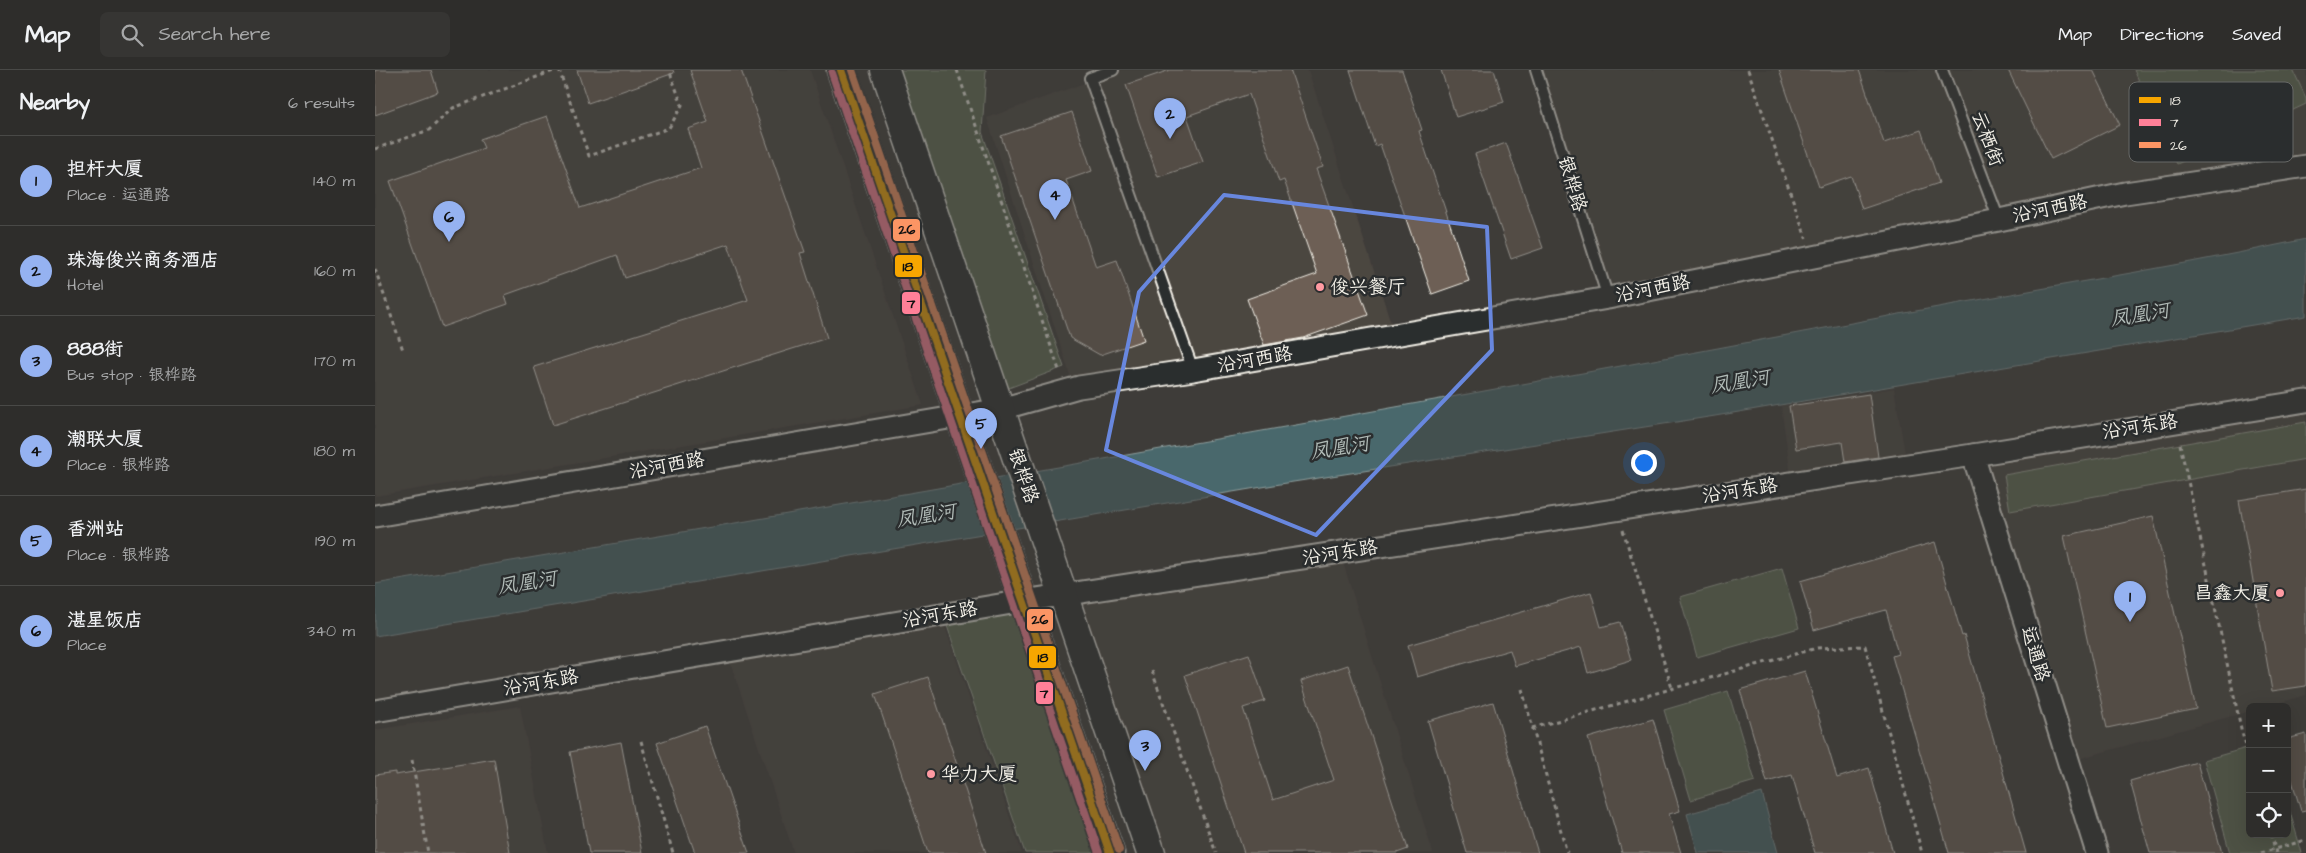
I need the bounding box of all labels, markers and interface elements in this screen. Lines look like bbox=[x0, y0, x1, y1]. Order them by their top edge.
search box bbox=[100, 12, 450, 57]
text: Map bbox=[25, 18, 70, 52]
icon: search bbox=[118, 21, 146, 49]
text: Search here bbox=[158, 21, 271, 48]
text: Map bbox=[2058, 22, 2092, 47]
text: Directions bbox=[2120, 22, 2204, 47]
text: Saved bbox=[2232, 22, 2281, 47]
legend bbox=[2129, 82, 2293, 162]
text: Nearby bbox=[20, 88, 90, 117]
text: 18 bbox=[2170, 91, 2181, 111]
text: 6 results bbox=[288, 92, 355, 114]
pin: 2 bbox=[1154, 98, 1186, 139]
street label: 云栖街 bbox=[1964, 108, 2010, 170]
text: 7 bbox=[2170, 113, 2179, 133]
text: 26 bbox=[2170, 136, 2187, 156]
street label: 银桦路 bbox=[1551, 153, 1593, 215]
text: 担杆大厦 bbox=[67, 156, 143, 183]
text: 1 bbox=[35, 170, 37, 192]
text: 140 m bbox=[313, 170, 355, 192]
pin: 4 bbox=[1039, 179, 1071, 220]
text: Place · 运通路 bbox=[67, 184, 170, 206]
street label: 沿河西路 bbox=[2010, 188, 2090, 230]
pin: 6 bbox=[433, 201, 465, 242]
line badge: 26 bbox=[892, 218, 921, 242]
text: 26 bbox=[898, 220, 916, 240]
text: 珠海俊兴商务酒店 bbox=[67, 247, 219, 274]
line badge: 18 bbox=[894, 254, 923, 278]
text: 18 bbox=[903, 257, 913, 277]
text: 2 bbox=[31, 260, 41, 282]
text: 160 m bbox=[314, 260, 355, 282]
street label: 沿河西路 bbox=[1613, 268, 1693, 310]
text: Hotel bbox=[67, 274, 103, 296]
place label: 俊兴餐厅 bbox=[1330, 274, 1406, 301]
marker: 俊兴餐厅 bbox=[1314, 281, 1326, 293]
line badge: 7 bbox=[901, 291, 921, 315]
text: 7 bbox=[906, 294, 916, 314]
water label: 凤凰河 bbox=[2108, 296, 2175, 334]
text: 888街 bbox=[67, 336, 123, 363]
street label: 沿河西路 bbox=[1215, 340, 1295, 380]
text: 3 bbox=[32, 350, 40, 372]
text: 170 m bbox=[314, 350, 355, 372]
water label: 凤凰河 bbox=[1708, 363, 1775, 401]
text: Bus stop · 银桦路 bbox=[67, 364, 196, 386]
pin: 5 bbox=[965, 408, 997, 449]
street label: 沿河东路 bbox=[2100, 408, 2180, 446]
text: 潮联大厦 bbox=[67, 426, 143, 453]
water label: 凤凰河 bbox=[1308, 429, 1375, 467]
text: 4 bbox=[31, 440, 41, 462]
text: 180 m bbox=[314, 440, 355, 462]
street label: 银桦路 bbox=[1001, 445, 1045, 507]
street label: 沿河西路 bbox=[627, 446, 707, 486]
your location bbox=[1631, 450, 1657, 476]
text: Place · 银桦路 bbox=[67, 454, 170, 476]
street label: 沿河东路 bbox=[1700, 472, 1780, 510]
water label: 凤凰河 bbox=[894, 497, 961, 535]
text: 香洲站 bbox=[67, 516, 124, 543]
text: 5 bbox=[30, 530, 42, 552]
text: 190 m bbox=[315, 530, 355, 552]
street label: 沿河东路 bbox=[1300, 534, 1380, 572]
text: Place · 银桦路 bbox=[67, 544, 170, 566]
water label: 凤凰河 bbox=[495, 564, 562, 602]
place label: 昌鑫大厦 bbox=[2194, 580, 2270, 607]
pin: 1 bbox=[2114, 581, 2146, 622]
marker: 昌鑫大厦 bbox=[2274, 587, 2286, 599]
street label: 沿河东路 bbox=[900, 595, 980, 635]
text: 湛星饭店 bbox=[67, 607, 143, 634]
line badge: 26 bbox=[1026, 608, 1054, 632]
text: 26 bbox=[1031, 610, 1049, 630]
text: 6 bbox=[31, 620, 41, 642]
text: 340 m bbox=[307, 620, 355, 642]
street label: 运通路 bbox=[2014, 623, 2056, 685]
text: Place bbox=[67, 634, 107, 656]
line badge: 18 bbox=[1028, 645, 1057, 669]
text: 18 bbox=[1038, 648, 1048, 668]
street label: 沿河东路 bbox=[501, 663, 581, 703]
line badge: 7 bbox=[1035, 681, 1054, 705]
text: 7 bbox=[1039, 684, 1049, 704]
map controls bbox=[2246, 703, 2291, 838]
button: + bbox=[2246, 703, 2291, 748]
pin: 3 bbox=[1129, 730, 1161, 771]
button: − bbox=[2246, 748, 2291, 793]
place label: 华力大厦 bbox=[941, 761, 1017, 788]
marker: 华力大厦 bbox=[925, 768, 937, 780]
button: locate bbox=[2246, 793, 2291, 838]

